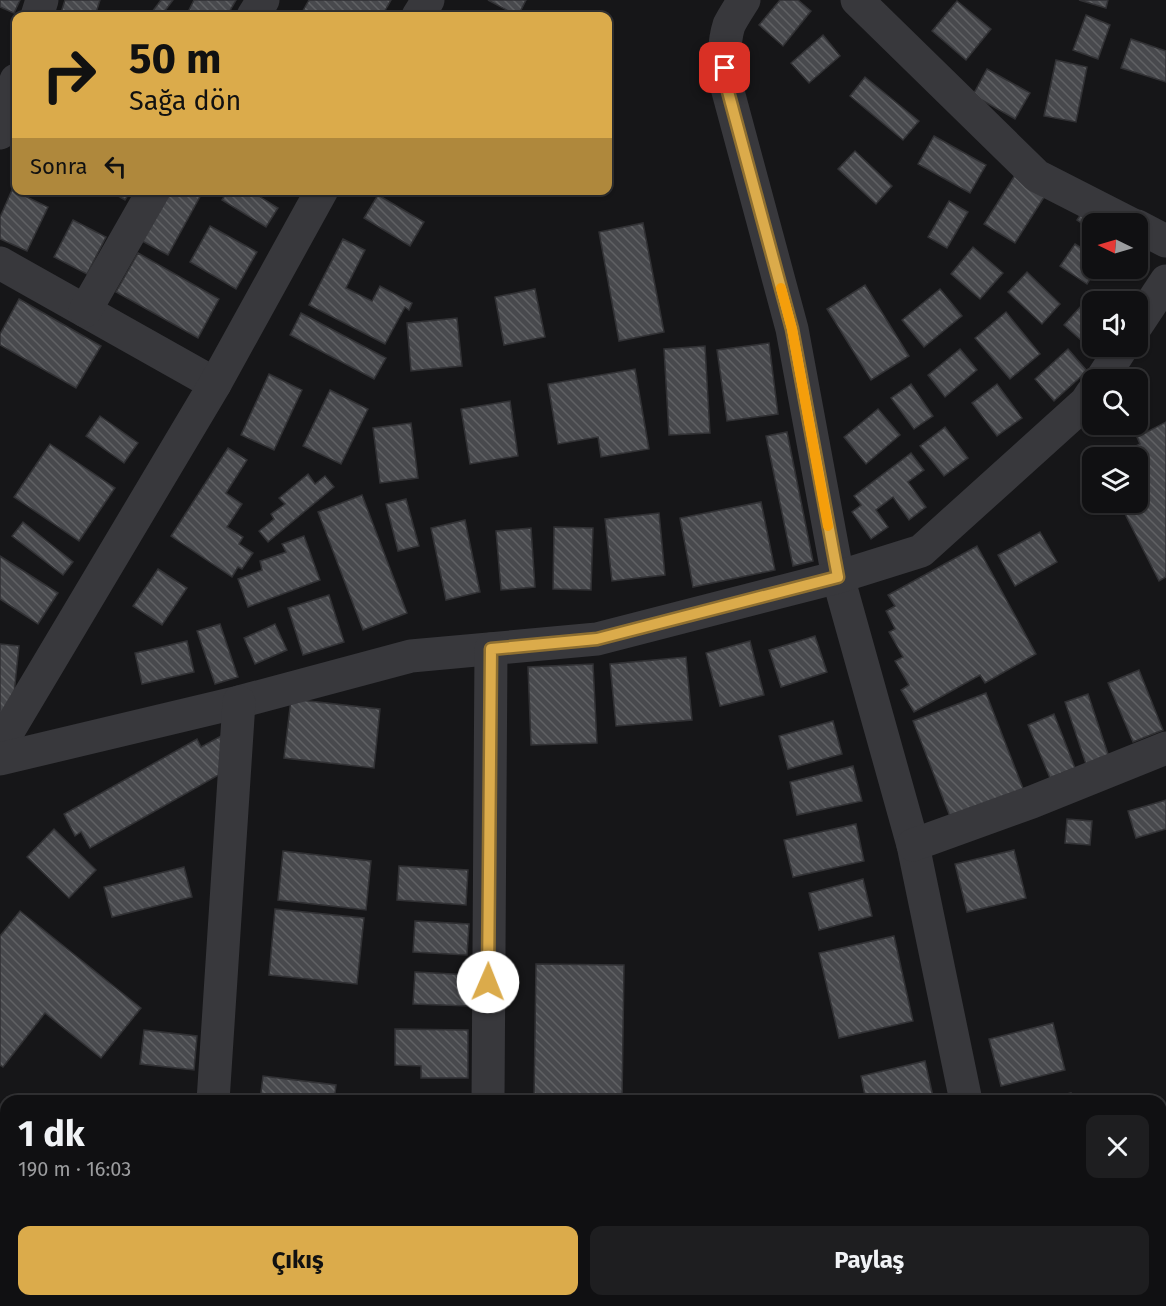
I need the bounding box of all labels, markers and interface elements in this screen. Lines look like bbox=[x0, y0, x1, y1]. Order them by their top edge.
text: 50 m bbox=[129, 34, 222, 84]
icon: right bbox=[30, 36, 108, 114]
pin bbox=[699, 42, 750, 93]
icon: arrive bbox=[708, 51, 741, 84]
text: Sağa dön bbox=[129, 85, 241, 117]
icon: left bbox=[99, 150, 132, 183]
text: Sonra bbox=[30, 153, 87, 180]
north arrow bbox=[1082, 213, 1148, 279]
map controls bbox=[1082, 213, 1148, 513]
button: sound bbox=[1082, 291, 1148, 357]
button: search bbox=[1082, 369, 1148, 435]
button: layers bbox=[1082, 447, 1148, 513]
position arrow bbox=[456, 950, 520, 1014]
text: 1 dk bbox=[18, 1112, 85, 1156]
button: close bbox=[1086, 1115, 1149, 1178]
text: 190 m · 16:03 bbox=[18, 1157, 131, 1181]
button: Çıkış bbox=[18, 1226, 578, 1295]
button: Paylaş bbox=[590, 1226, 1149, 1295]

